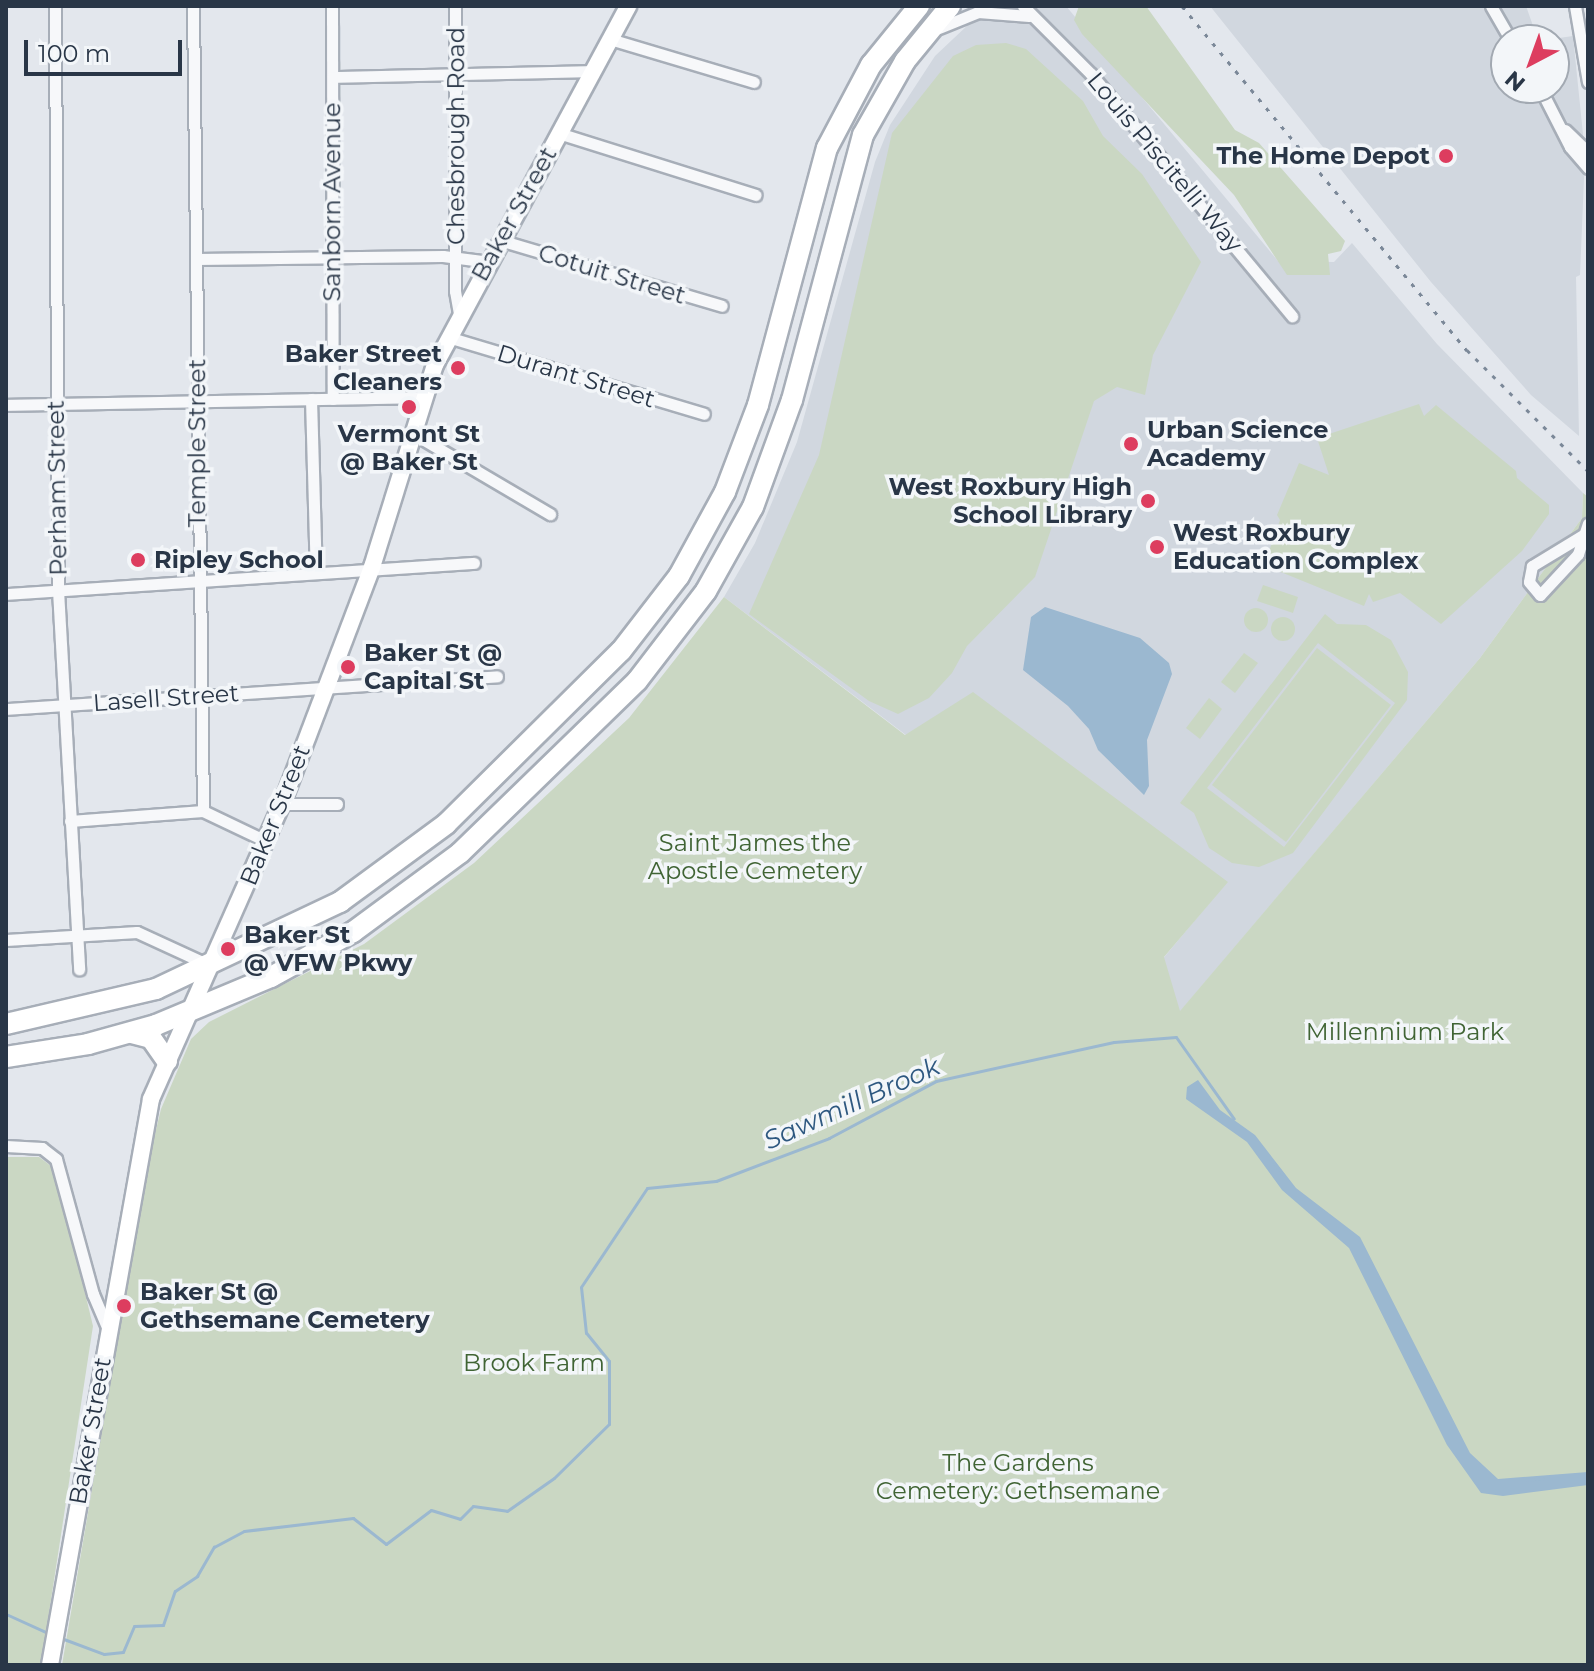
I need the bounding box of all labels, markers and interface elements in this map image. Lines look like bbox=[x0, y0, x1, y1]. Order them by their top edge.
scale bar bbox=[28, 24, 186, 74]
north arrow bbox=[1490, 24, 1570, 104]
street label: Chesbrough Road bbox=[442, 27, 470, 245]
text: 100 m bbox=[38, 39, 110, 68]
text: N bbox=[1500, 65, 1531, 97]
street label: Louis Piscitelli Way bbox=[1081, 66, 1249, 258]
street label: Sanborn Avenue bbox=[318, 103, 346, 301]
street label: Baker Street bbox=[465, 142, 563, 286]
place label: The Home Depot bbox=[1217, 142, 1430, 170]
marker: The Home Depot bbox=[1437, 147, 1455, 165]
street label: Cotuit Street bbox=[535, 238, 689, 310]
street label: Durant Street bbox=[494, 338, 658, 414]
place label: Baker Street Cleaners bbox=[285, 340, 442, 396]
street label: Temple Street bbox=[183, 359, 211, 527]
marker: Baker Street Cleaners bbox=[449, 359, 467, 377]
marker: Vermont St @ Baker St bbox=[400, 398, 418, 416]
street label: Perham Street bbox=[41, 400, 73, 576]
place label: Urban Science Academy bbox=[1147, 416, 1328, 472]
place label: Vermont St @ Baker St bbox=[338, 420, 480, 476]
marker: Urban Science Academy bbox=[1122, 435, 1140, 453]
place label: West Roxbury High School Library bbox=[888, 473, 1132, 529]
marker: West Roxbury High School Library bbox=[1139, 492, 1157, 510]
place label: West Roxbury Education Complex bbox=[1173, 519, 1419, 575]
marker: West Roxbury Education Complex bbox=[1148, 538, 1166, 556]
place label: Ripley School bbox=[154, 546, 324, 574]
marker: Ripley School bbox=[129, 551, 147, 569]
place label: Baker St @ Capital St bbox=[364, 639, 502, 695]
marker: Baker St @ Capital St bbox=[339, 658, 357, 676]
street label: Lasell Street bbox=[92, 679, 240, 717]
street label: Baker Street bbox=[234, 740, 316, 890]
park label: Saint James the Apostle Cemetery bbox=[648, 829, 862, 885]
place label: Baker St @ VFW Pkwy bbox=[244, 921, 412, 977]
marker: Baker St @ VFW Pkwy bbox=[219, 940, 237, 958]
park label: Millennium Park bbox=[1306, 1018, 1504, 1046]
water label: Sawmill Brook bbox=[759, 1051, 945, 1157]
place label: Baker St @ Gethsemane Cemetery bbox=[140, 1278, 430, 1334]
marker: Baker St @ Gethsemane Cemetery bbox=[115, 1297, 133, 1315]
park label: Brook Farm bbox=[463, 1349, 605, 1377]
street label: Baker Street bbox=[63, 1355, 117, 1507]
park label: The Gardens Cemetery: Gethsemane bbox=[876, 1449, 1160, 1505]

